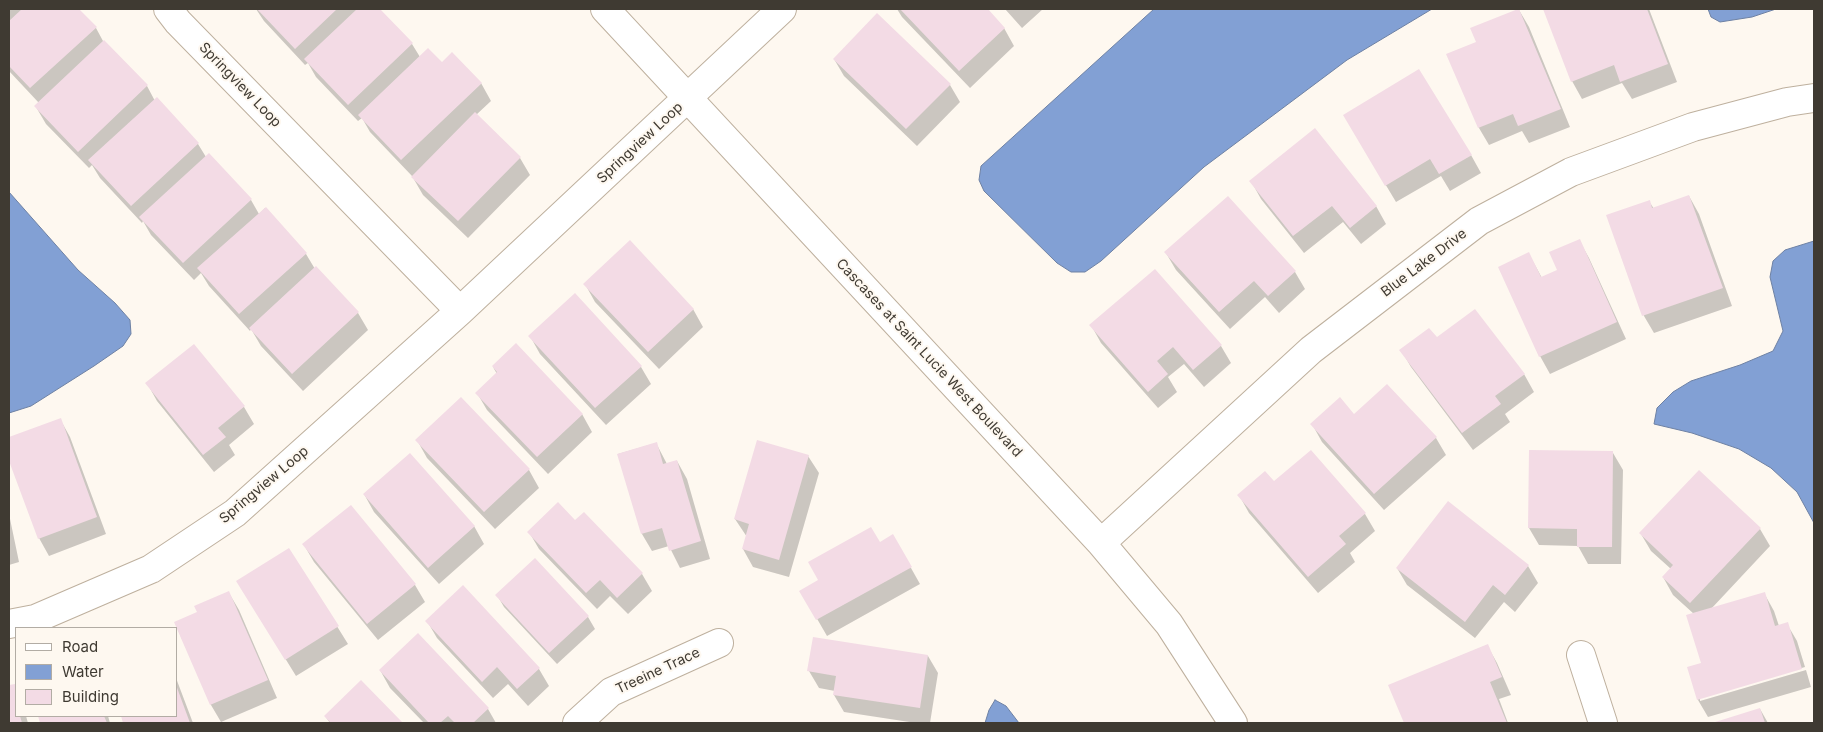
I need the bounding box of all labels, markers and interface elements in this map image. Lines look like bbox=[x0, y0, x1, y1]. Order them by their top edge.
street label: Springview Loop bbox=[195, 39, 285, 131]
street label: Springview Loop bbox=[594, 99, 686, 187]
street label: Blue Lake Drive bbox=[1378, 225, 1470, 301]
street label: Cascases at Saint Lucie West Boulevard bbox=[833, 255, 1025, 461]
street label: Springview Loop bbox=[216, 443, 312, 527]
legend bbox=[15, 627, 178, 717]
text: Road bbox=[62, 637, 98, 656]
street label: Treeine Trace bbox=[613, 644, 703, 698]
text: Water bbox=[62, 662, 104, 681]
text: Building bbox=[62, 687, 119, 706]

